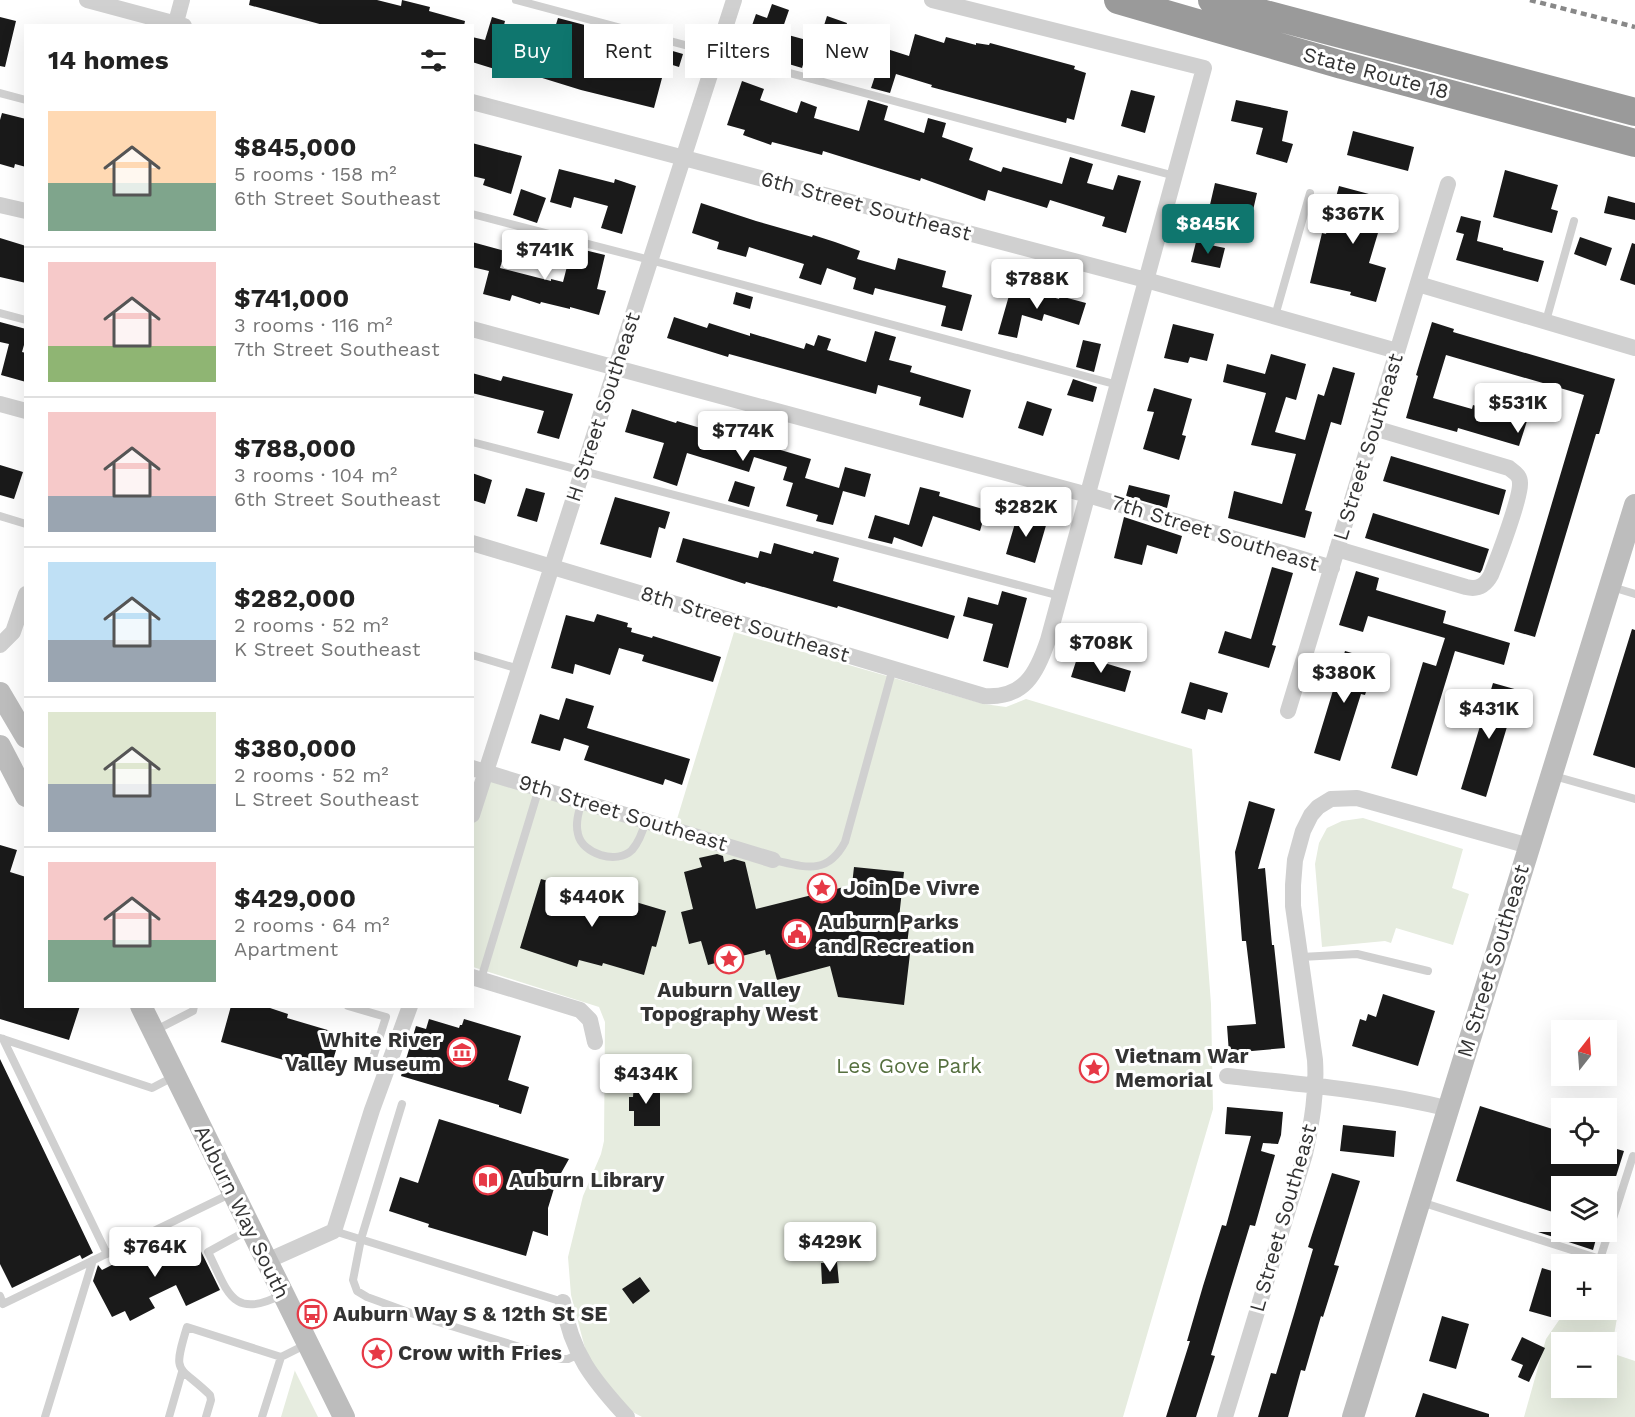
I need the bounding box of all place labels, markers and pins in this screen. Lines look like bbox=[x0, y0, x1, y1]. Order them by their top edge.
pin: $367K bbox=[1311, 194, 1395, 245]
pin: $845K bbox=[1166, 204, 1250, 255]
pin: $741K bbox=[503, 230, 587, 281]
pin: $788K bbox=[995, 259, 1079, 310]
pin: $531K bbox=[1476, 383, 1560, 434]
pin: $774K bbox=[701, 411, 785, 462]
pin: $282K bbox=[984, 487, 1068, 538]
pin: $708K bbox=[1059, 623, 1143, 674]
pin: $380K bbox=[1302, 653, 1386, 704]
pin: $431K bbox=[1447, 689, 1531, 740]
place icon: Join De Vivre bbox=[806, 872, 838, 904]
place label: Join De Vivre bbox=[843, 875, 980, 900]
pin: $440K bbox=[550, 877, 634, 928]
place label: Auburn Parks and Recreation bbox=[818, 909, 974, 958]
public building icon: Auburn Parks and Recreation bbox=[781, 918, 813, 950]
place icon: Auburn Valley Topography West bbox=[713, 943, 745, 975]
place label: Auburn Valley Topography West bbox=[640, 977, 818, 1026]
place label: White River Valley Museum bbox=[285, 1027, 441, 1076]
museum icon: White River Valley Museum bbox=[446, 1036, 478, 1068]
place label: Vietnam War Memorial bbox=[1115, 1043, 1249, 1092]
place icon: Vietnam War Memorial bbox=[1078, 1052, 1110, 1084]
pin: $434K bbox=[604, 1054, 688, 1105]
library icon: Auburn Library bbox=[472, 1164, 504, 1196]
place label: Auburn Library bbox=[509, 1167, 664, 1192]
pin: $429K bbox=[788, 1222, 872, 1273]
pin: $764K bbox=[113, 1227, 197, 1278]
bus stop icon: Auburn Way S & 12th St SE bbox=[296, 1298, 328, 1330]
place label: Auburn Way S & 12th St SE bbox=[333, 1301, 607, 1326]
place icon: Crow with Fries bbox=[361, 1337, 393, 1369]
place label: Crow with Fries bbox=[398, 1340, 562, 1365]

